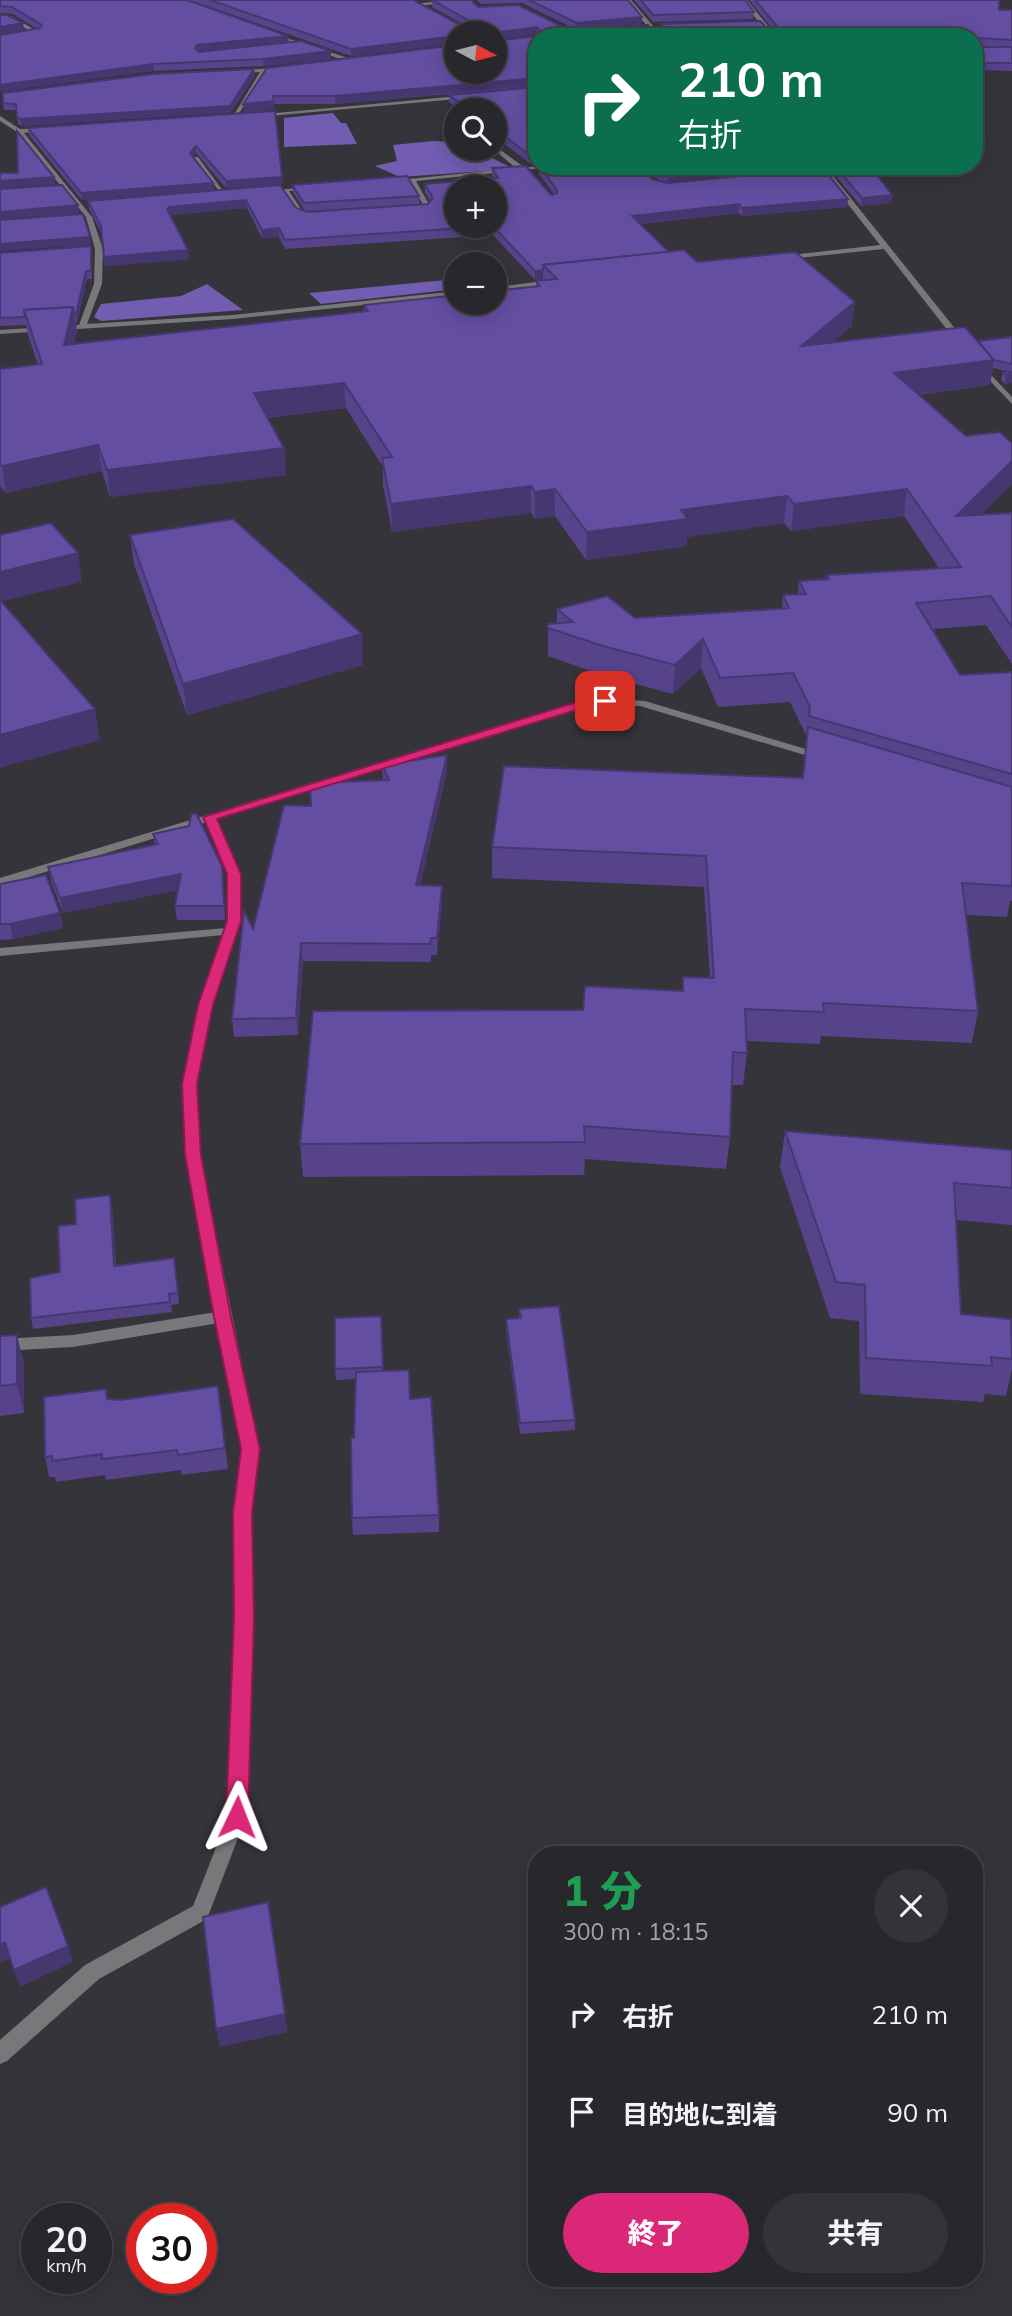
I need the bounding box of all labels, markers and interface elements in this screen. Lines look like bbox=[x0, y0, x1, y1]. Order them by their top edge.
north arrow bbox=[444, 21, 508, 84]
map controls bbox=[444, 21, 507, 315]
text: 210 m bbox=[678, 48, 824, 109]
icon: right bbox=[563, 56, 654, 147]
button: search bbox=[444, 98, 507, 161]
text: 右折 bbox=[678, 114, 742, 154]
button: + bbox=[444, 175, 507, 238]
button: − bbox=[444, 252, 507, 315]
pin bbox=[575, 671, 635, 731]
icon: arrive bbox=[586, 682, 624, 720]
position arrow bbox=[200, 1780, 274, 1854]
text: 1 分 bbox=[563, 1864, 642, 1917]
button: close bbox=[874, 1869, 948, 1943]
text: 300 m · 18:15 bbox=[563, 1917, 708, 1946]
icon: right bbox=[563, 1995, 601, 2033]
text: 210 m bbox=[872, 1998, 948, 2031]
text: 右折 bbox=[622, 2000, 674, 2033]
icon: arrive bbox=[563, 2093, 601, 2131]
text: 90 m bbox=[887, 2096, 948, 2129]
text: 目的地に到着 bbox=[622, 2098, 778, 2131]
button: 終了 bbox=[563, 2193, 749, 2273]
button: 共有 bbox=[763, 2193, 948, 2273]
speed limit sign: 30 bbox=[126, 2203, 217, 2294]
text: 20 bbox=[45, 2217, 88, 2261]
text: km/h bbox=[46, 2254, 87, 2277]

